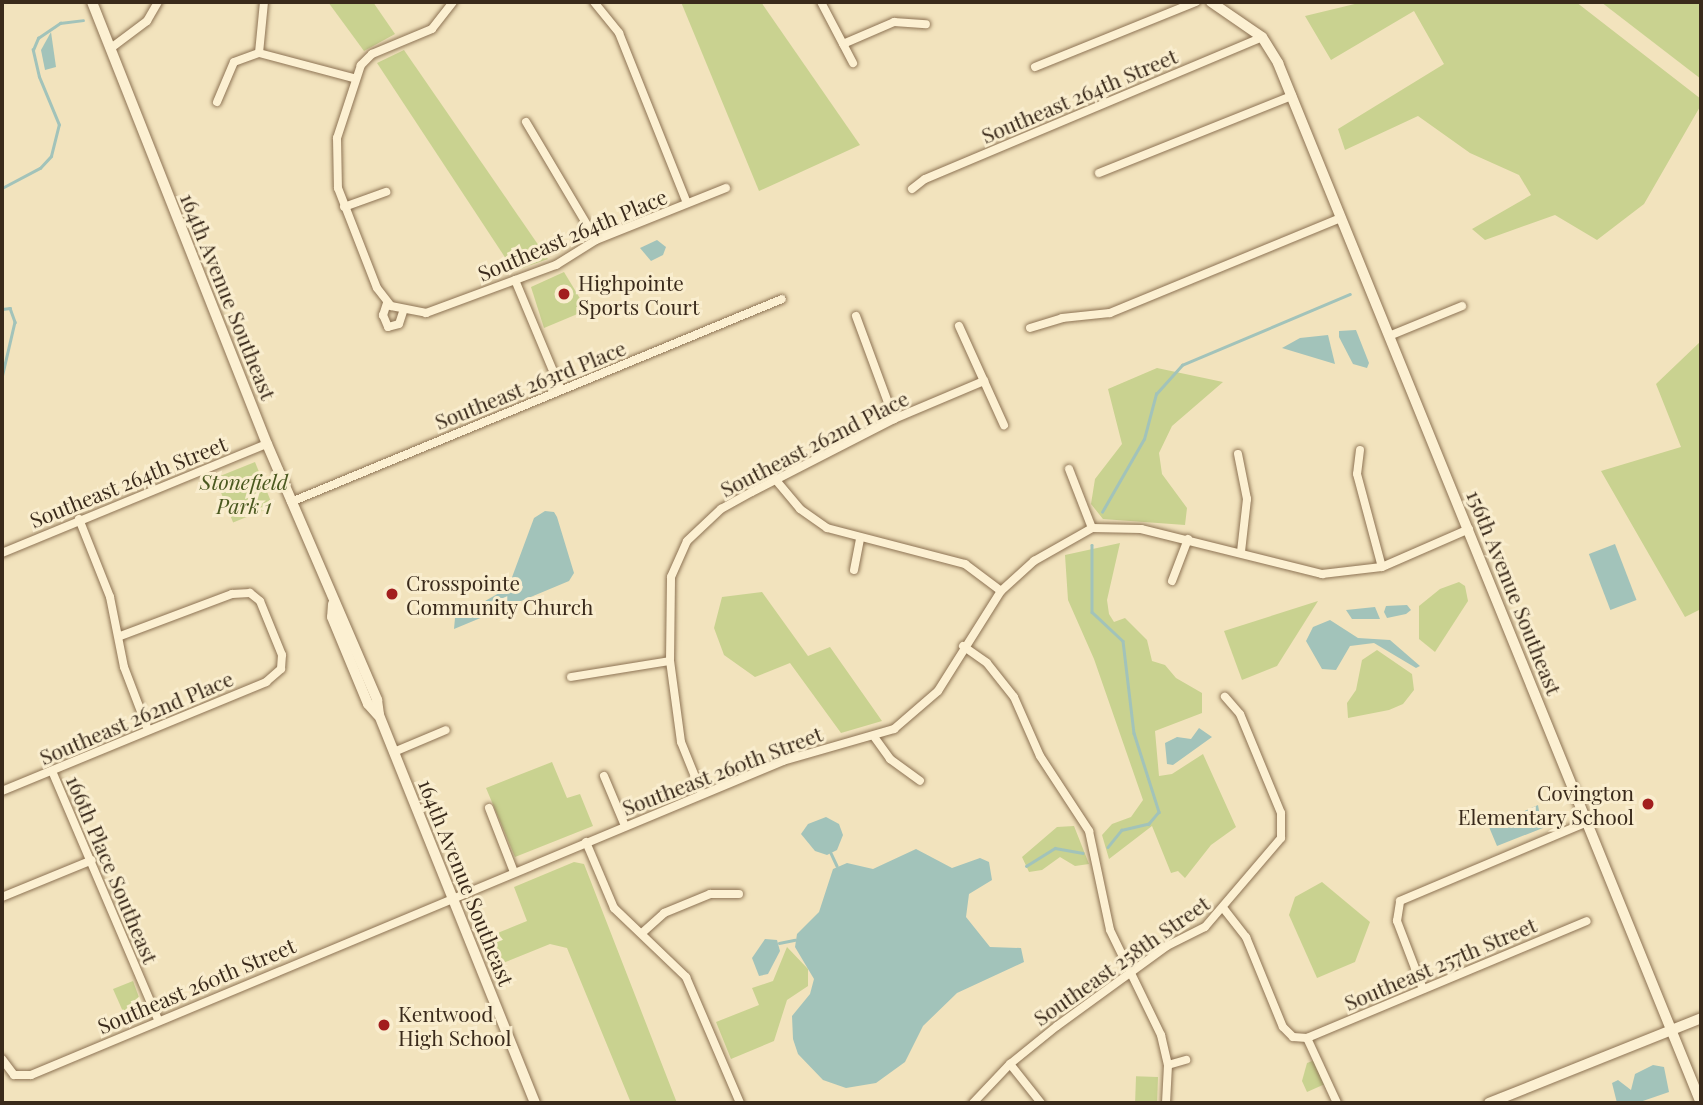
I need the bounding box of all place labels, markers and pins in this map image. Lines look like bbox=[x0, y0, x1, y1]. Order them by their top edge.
place label: Highpointe Sports Court bbox=[578, 269, 699, 319]
marker: Highpointe Sports Court bbox=[556, 286, 572, 302]
place label: Crosspointe Community Church bbox=[406, 569, 594, 619]
marker: Crosspointe Community Church bbox=[384, 586, 400, 602]
place label: Covington Elementary School bbox=[1457, 779, 1634, 829]
marker: Covington Elementary School bbox=[1640, 796, 1656, 812]
place label: Kentwood High School bbox=[398, 1000, 511, 1050]
marker: Kentwood High School bbox=[376, 1017, 392, 1033]

